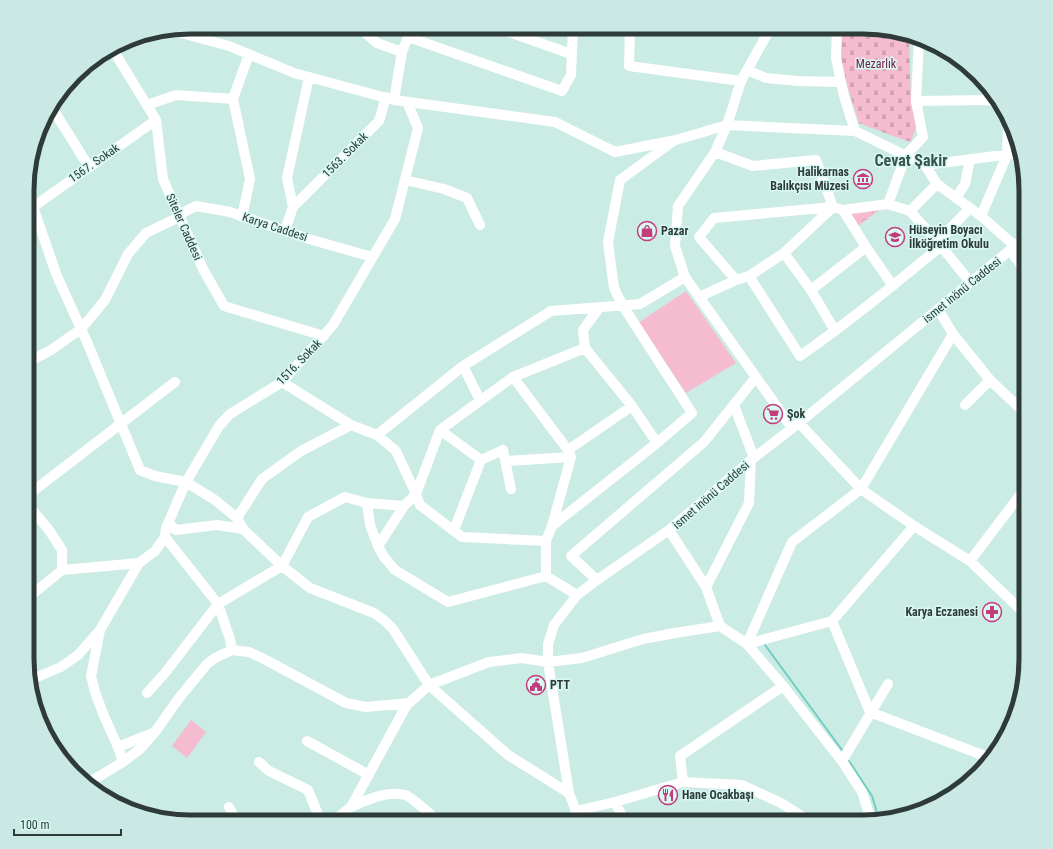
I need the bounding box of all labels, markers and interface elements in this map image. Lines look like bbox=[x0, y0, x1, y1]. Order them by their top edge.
park label: Mezarlık bbox=[856, 57, 897, 71]
street label: 1563. Sokak bbox=[319, 129, 371, 181]
street label: 1567. Sokak bbox=[66, 140, 122, 185]
district label: Cevat Şakir bbox=[874, 151, 948, 170]
place label: Halikarnas Balıkçısı Müzesi bbox=[770, 165, 850, 193]
museum icon: Halikarnas Balıkçısı Müzesi bbox=[852, 168, 874, 190]
street label: Siteler Caddesi bbox=[163, 192, 205, 262]
street label: Karya Caddesi bbox=[241, 210, 309, 244]
shop icon: Pazar bbox=[636, 220, 658, 242]
place label: Hüseyin Boyacı İlköğretim Okulu bbox=[909, 223, 989, 251]
place label: Pazar bbox=[661, 224, 688, 238]
school or university icon: Hüseyin Boyacı İlköğretim Okulu bbox=[884, 226, 906, 248]
street label: ismet inönü Caddesi bbox=[920, 254, 1004, 326]
street label: 1516. Sokak bbox=[274, 336, 325, 388]
supermarket icon: Şok bbox=[762, 403, 784, 425]
place label: Şok bbox=[787, 407, 805, 421]
street label: ismet inönü Caddesi bbox=[670, 458, 752, 532]
pharmacy icon: Karya Eczanesi bbox=[981, 601, 1003, 623]
place label: Karya Eczanesi bbox=[905, 605, 978, 619]
public building icon: PTT bbox=[525, 674, 547, 696]
place label: PTT bbox=[550, 678, 570, 692]
restaurant icon: Hane Ocakbaşı bbox=[657, 784, 679, 806]
place label: Hane Ocakbaşı bbox=[682, 788, 754, 802]
scale bar bbox=[14, 811, 121, 837]
text: 100 m bbox=[20, 818, 50, 832]

